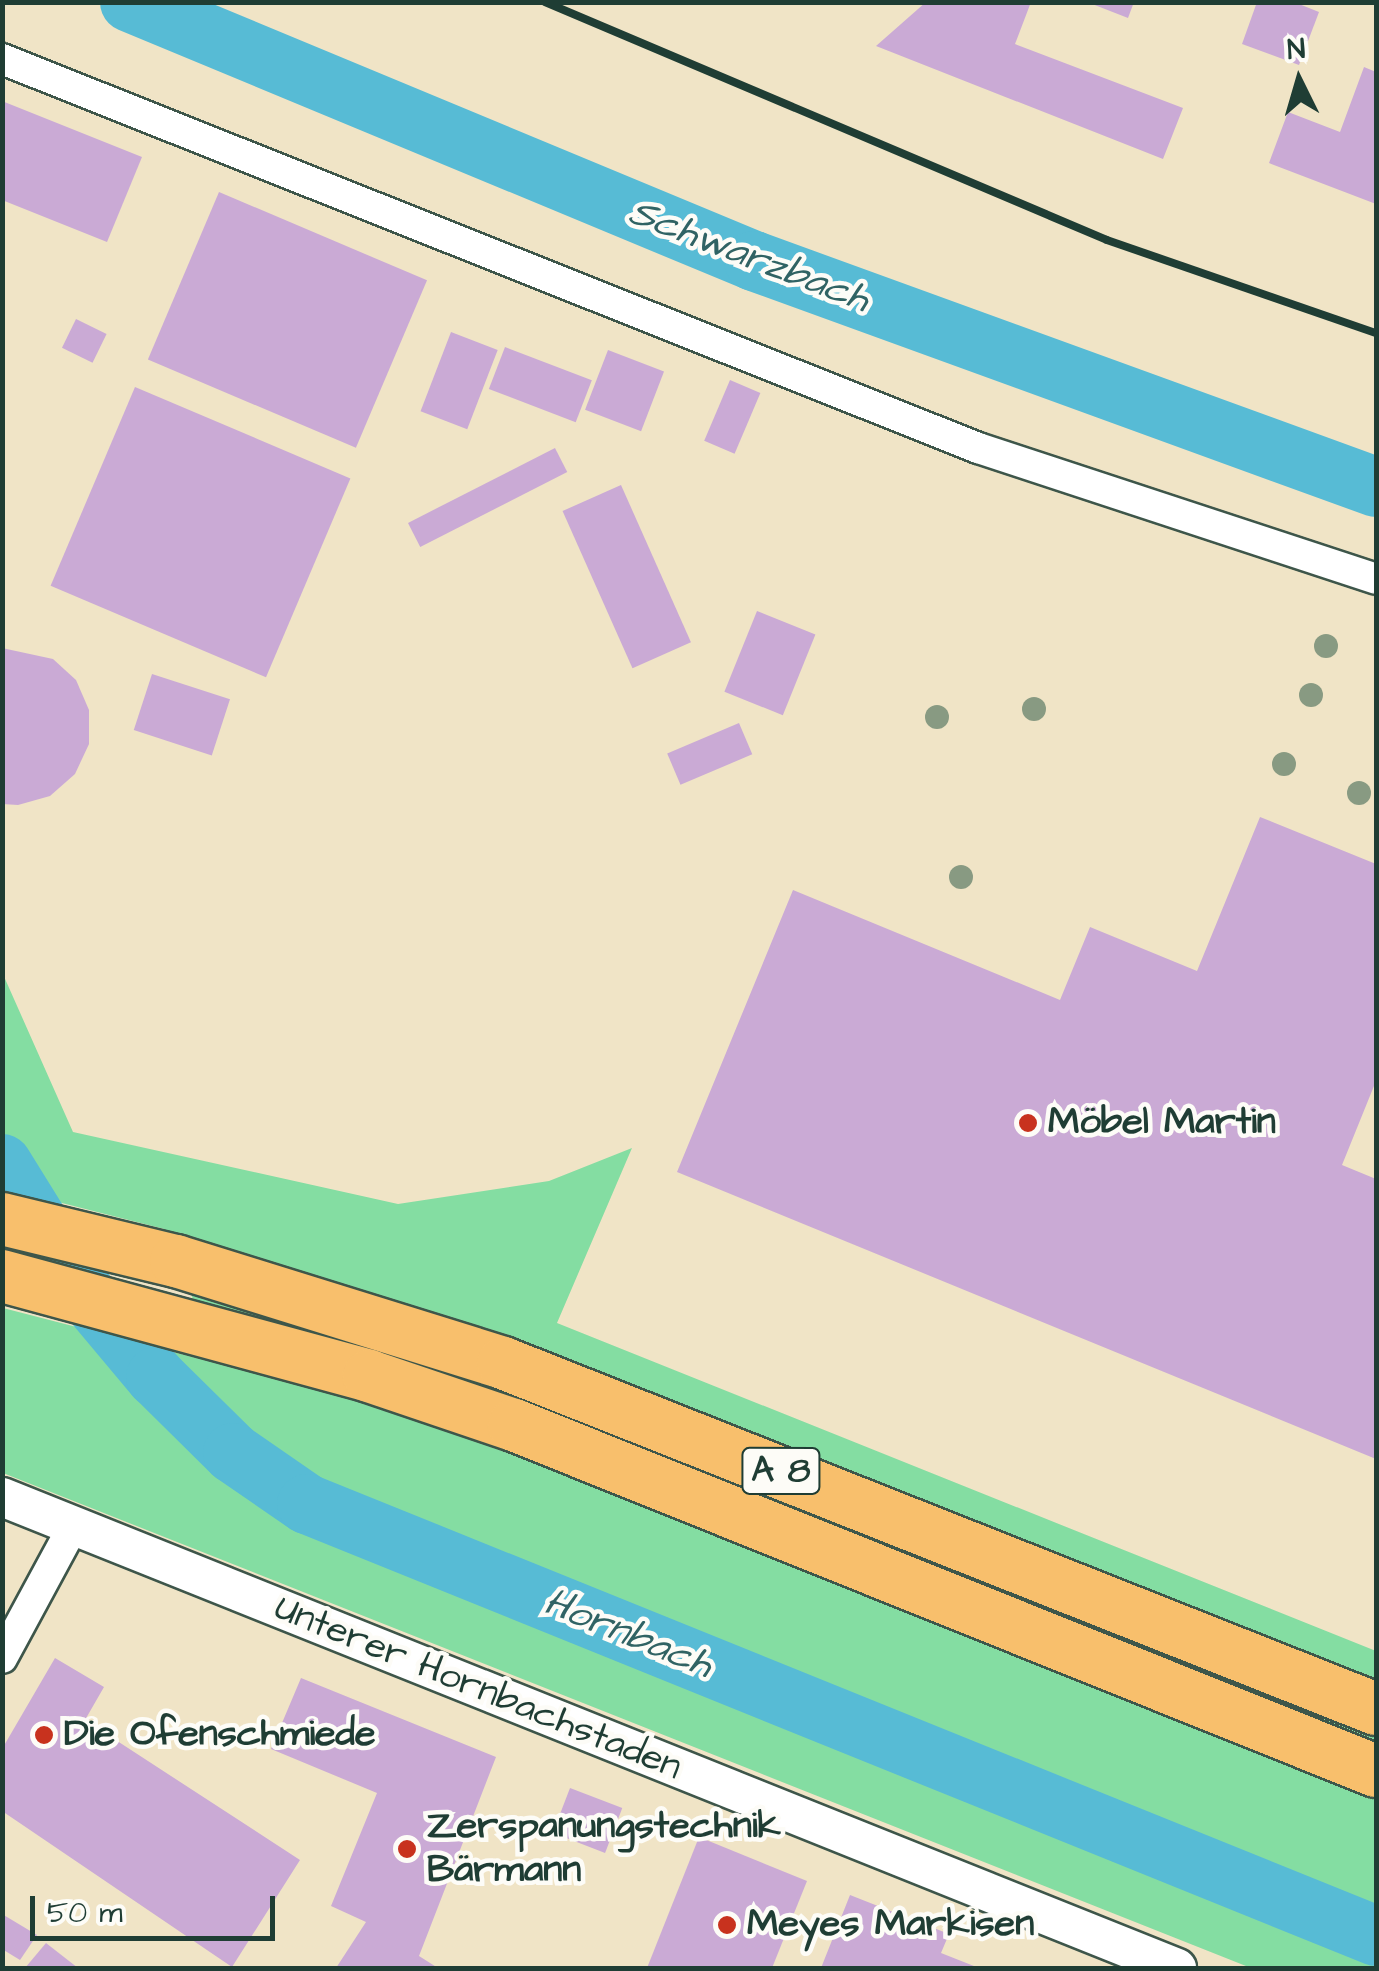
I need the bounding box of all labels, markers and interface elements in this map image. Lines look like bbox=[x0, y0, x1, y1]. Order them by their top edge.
text: N bbox=[1286, 29, 1307, 70]
north arrow bbox=[1249, 30, 1349, 130]
water label: Schwarzbach bbox=[622, 188, 876, 324]
place label: Möbel Martin bbox=[1048, 1100, 1276, 1146]
marker: Möbel Martin bbox=[1017, 1112, 1039, 1134]
road number: A 8 bbox=[741, 1441, 821, 1501]
water label: Hornbach bbox=[537, 1579, 719, 1689]
street label: Unterer Hornbachstaden bbox=[268, 1585, 688, 1791]
place label: Die Ofenschmiede bbox=[64, 1712, 376, 1758]
marker: Die Ofenschmiede bbox=[33, 1724, 55, 1746]
place label: Zerspanungstechnik Bärmann bbox=[427, 1804, 781, 1894]
marker: Zerspanungstechnik Bärmann bbox=[396, 1838, 418, 1860]
scale bar bbox=[35, 1876, 280, 1938]
text: 50 m bbox=[47, 1892, 123, 1934]
place label: Meyes Markisen bbox=[747, 1902, 1034, 1948]
marker: Meyes Markisen bbox=[716, 1914, 738, 1936]

